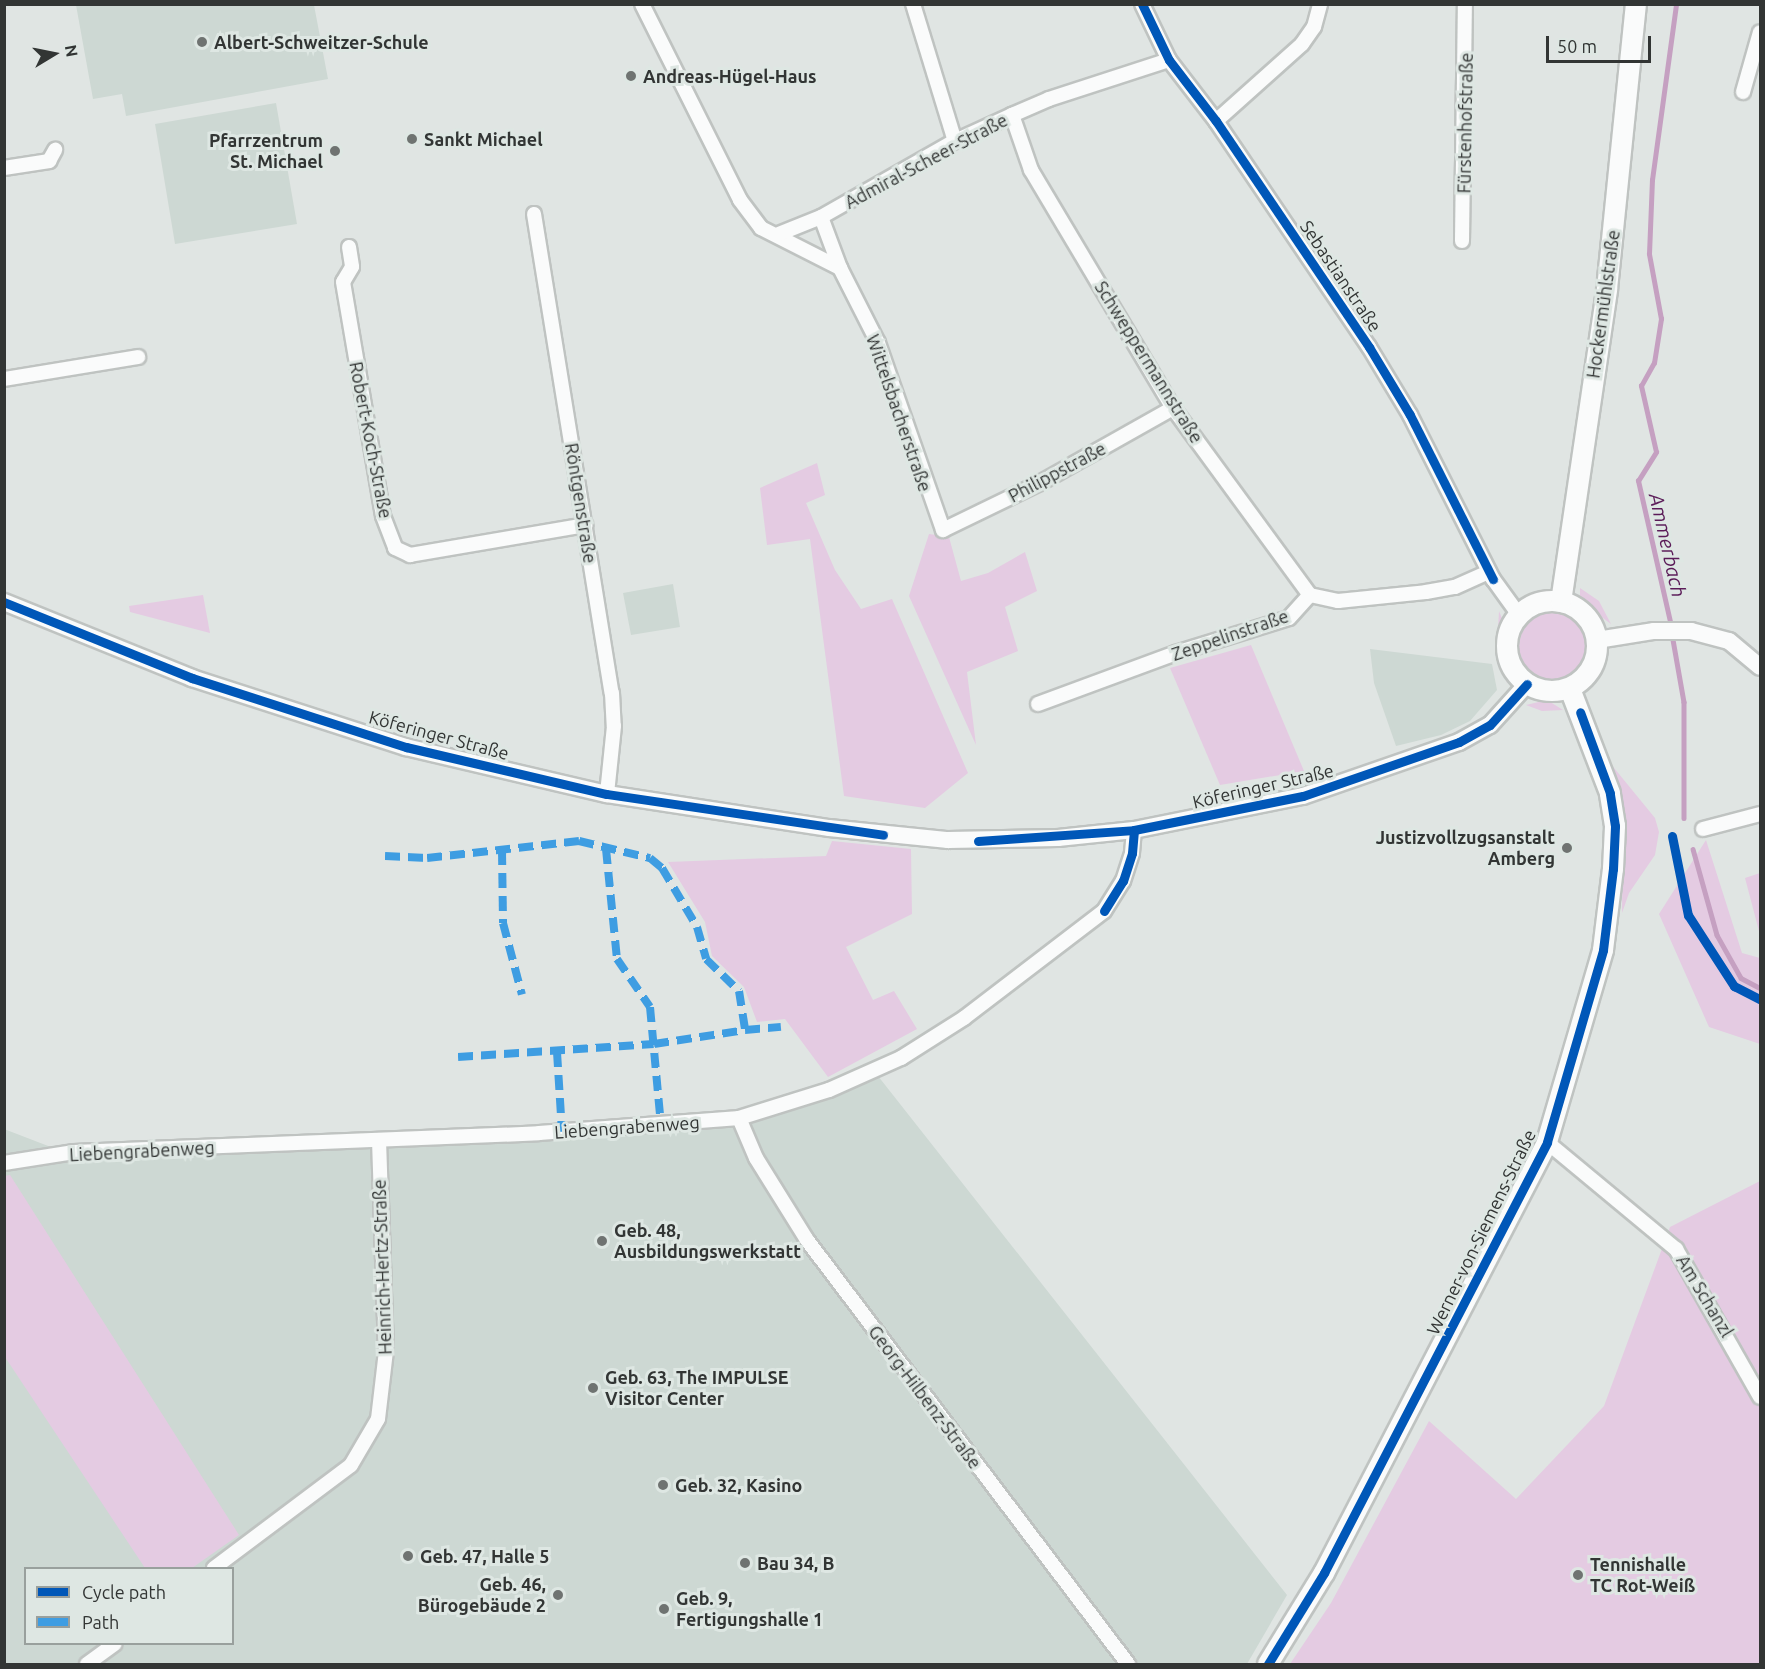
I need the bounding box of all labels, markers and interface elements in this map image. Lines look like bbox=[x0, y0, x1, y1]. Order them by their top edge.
north arrow bbox=[24, 24, 84, 84]
scale bar bbox=[1549, 24, 1654, 62]
place label: Albert-Schweitzer-Schule bbox=[214, 31, 429, 53]
marker: Albert-Schweitzer-Schule bbox=[195, 35, 209, 49]
text: 50 m bbox=[1557, 36, 1597, 56]
text: N bbox=[62, 43, 82, 58]
street label: Fürstenhofstraße bbox=[1453, 52, 1477, 194]
place label: Andreas-Hügel-Haus bbox=[643, 65, 816, 87]
marker: Andreas-Hügel-Haus bbox=[624, 69, 638, 83]
street label: Admiral-Scheer-Straße bbox=[841, 109, 1011, 213]
place label: Sankt Michael bbox=[424, 128, 543, 150]
place label: Pfarrzentrum St. Michael bbox=[209, 130, 323, 172]
marker: Sankt Michael bbox=[405, 132, 419, 146]
marker: Pfarrzentrum St. Michael bbox=[328, 144, 342, 158]
street label: Sebastianstraße bbox=[1296, 216, 1386, 336]
street label: Hockermühlstraße bbox=[1582, 228, 1624, 380]
street label: Schweppermannstraße bbox=[1090, 277, 1208, 447]
street label: Wittelsbacherstraße bbox=[862, 332, 936, 494]
street label: Robert-Koch-Straße bbox=[345, 360, 397, 520]
street label: Philippstraße bbox=[1005, 437, 1109, 507]
street label: Röntgenstraße bbox=[561, 441, 601, 565]
water label: Ammerbach bbox=[1644, 491, 1692, 599]
street label: Zeppelinstraße bbox=[1169, 605, 1291, 665]
street label: Köferinger Straße bbox=[367, 706, 511, 764]
street label: Köferinger Straße bbox=[1190, 759, 1336, 813]
place label: Justizvollzugsanstalt Amberg bbox=[1376, 827, 1555, 870]
marker: Justizvollzugsanstalt Amberg bbox=[1560, 841, 1574, 855]
street label: Liebengrabenweg bbox=[554, 1111, 700, 1143]
street label: Werner-von-Siemens-Straße bbox=[1422, 1126, 1540, 1338]
street label: Liebengrabenweg bbox=[69, 1136, 215, 1166]
street label: Heinrich-Hertz-Straße bbox=[368, 1179, 396, 1355]
place label: Geb. 48, Ausbildungswerkstatt bbox=[614, 1220, 801, 1262]
marker: Geb. 48, Ausbildungswerkstatt bbox=[595, 1234, 609, 1248]
street label: Am Schanzl bbox=[1672, 1251, 1738, 1341]
street label: Georg-Hilbenz-Straße bbox=[864, 1321, 986, 1473]
place label: Geb. 63, The IMPULSE Visitor Center bbox=[605, 1367, 788, 1410]
marker: Geb. 63, The IMPULSE Visitor Center bbox=[586, 1381, 600, 1395]
place label: Geb. 32, Kasino bbox=[675, 1474, 802, 1496]
marker: Geb. 32, Kasino bbox=[656, 1478, 670, 1492]
place label: Geb. 47, Halle 5 bbox=[420, 1545, 549, 1567]
marker: Geb. 47, Halle 5 bbox=[401, 1549, 415, 1563]
place label: Bau 34, B bbox=[757, 1552, 834, 1574]
place label: Tennishalle TC Rot-Weiß bbox=[1590, 1554, 1695, 1596]
marker: Bau 34, B bbox=[738, 1556, 752, 1570]
legend bbox=[24, 1567, 234, 1645]
marker: Tennishalle TC Rot-Weiß bbox=[1571, 1568, 1585, 1582]
place label: Geb. 46, Bürogebäude 2 bbox=[418, 1574, 546, 1616]
text: Cycle path bbox=[82, 1582, 166, 1602]
marker: Geb. 46, Bürogebäude 2 bbox=[551, 1588, 565, 1602]
place label: Geb. 9, Fertigungshalle 1 bbox=[676, 1588, 823, 1630]
marker: Geb. 9, Fertigungshalle 1 bbox=[657, 1602, 671, 1616]
text: Path bbox=[82, 1612, 119, 1632]

